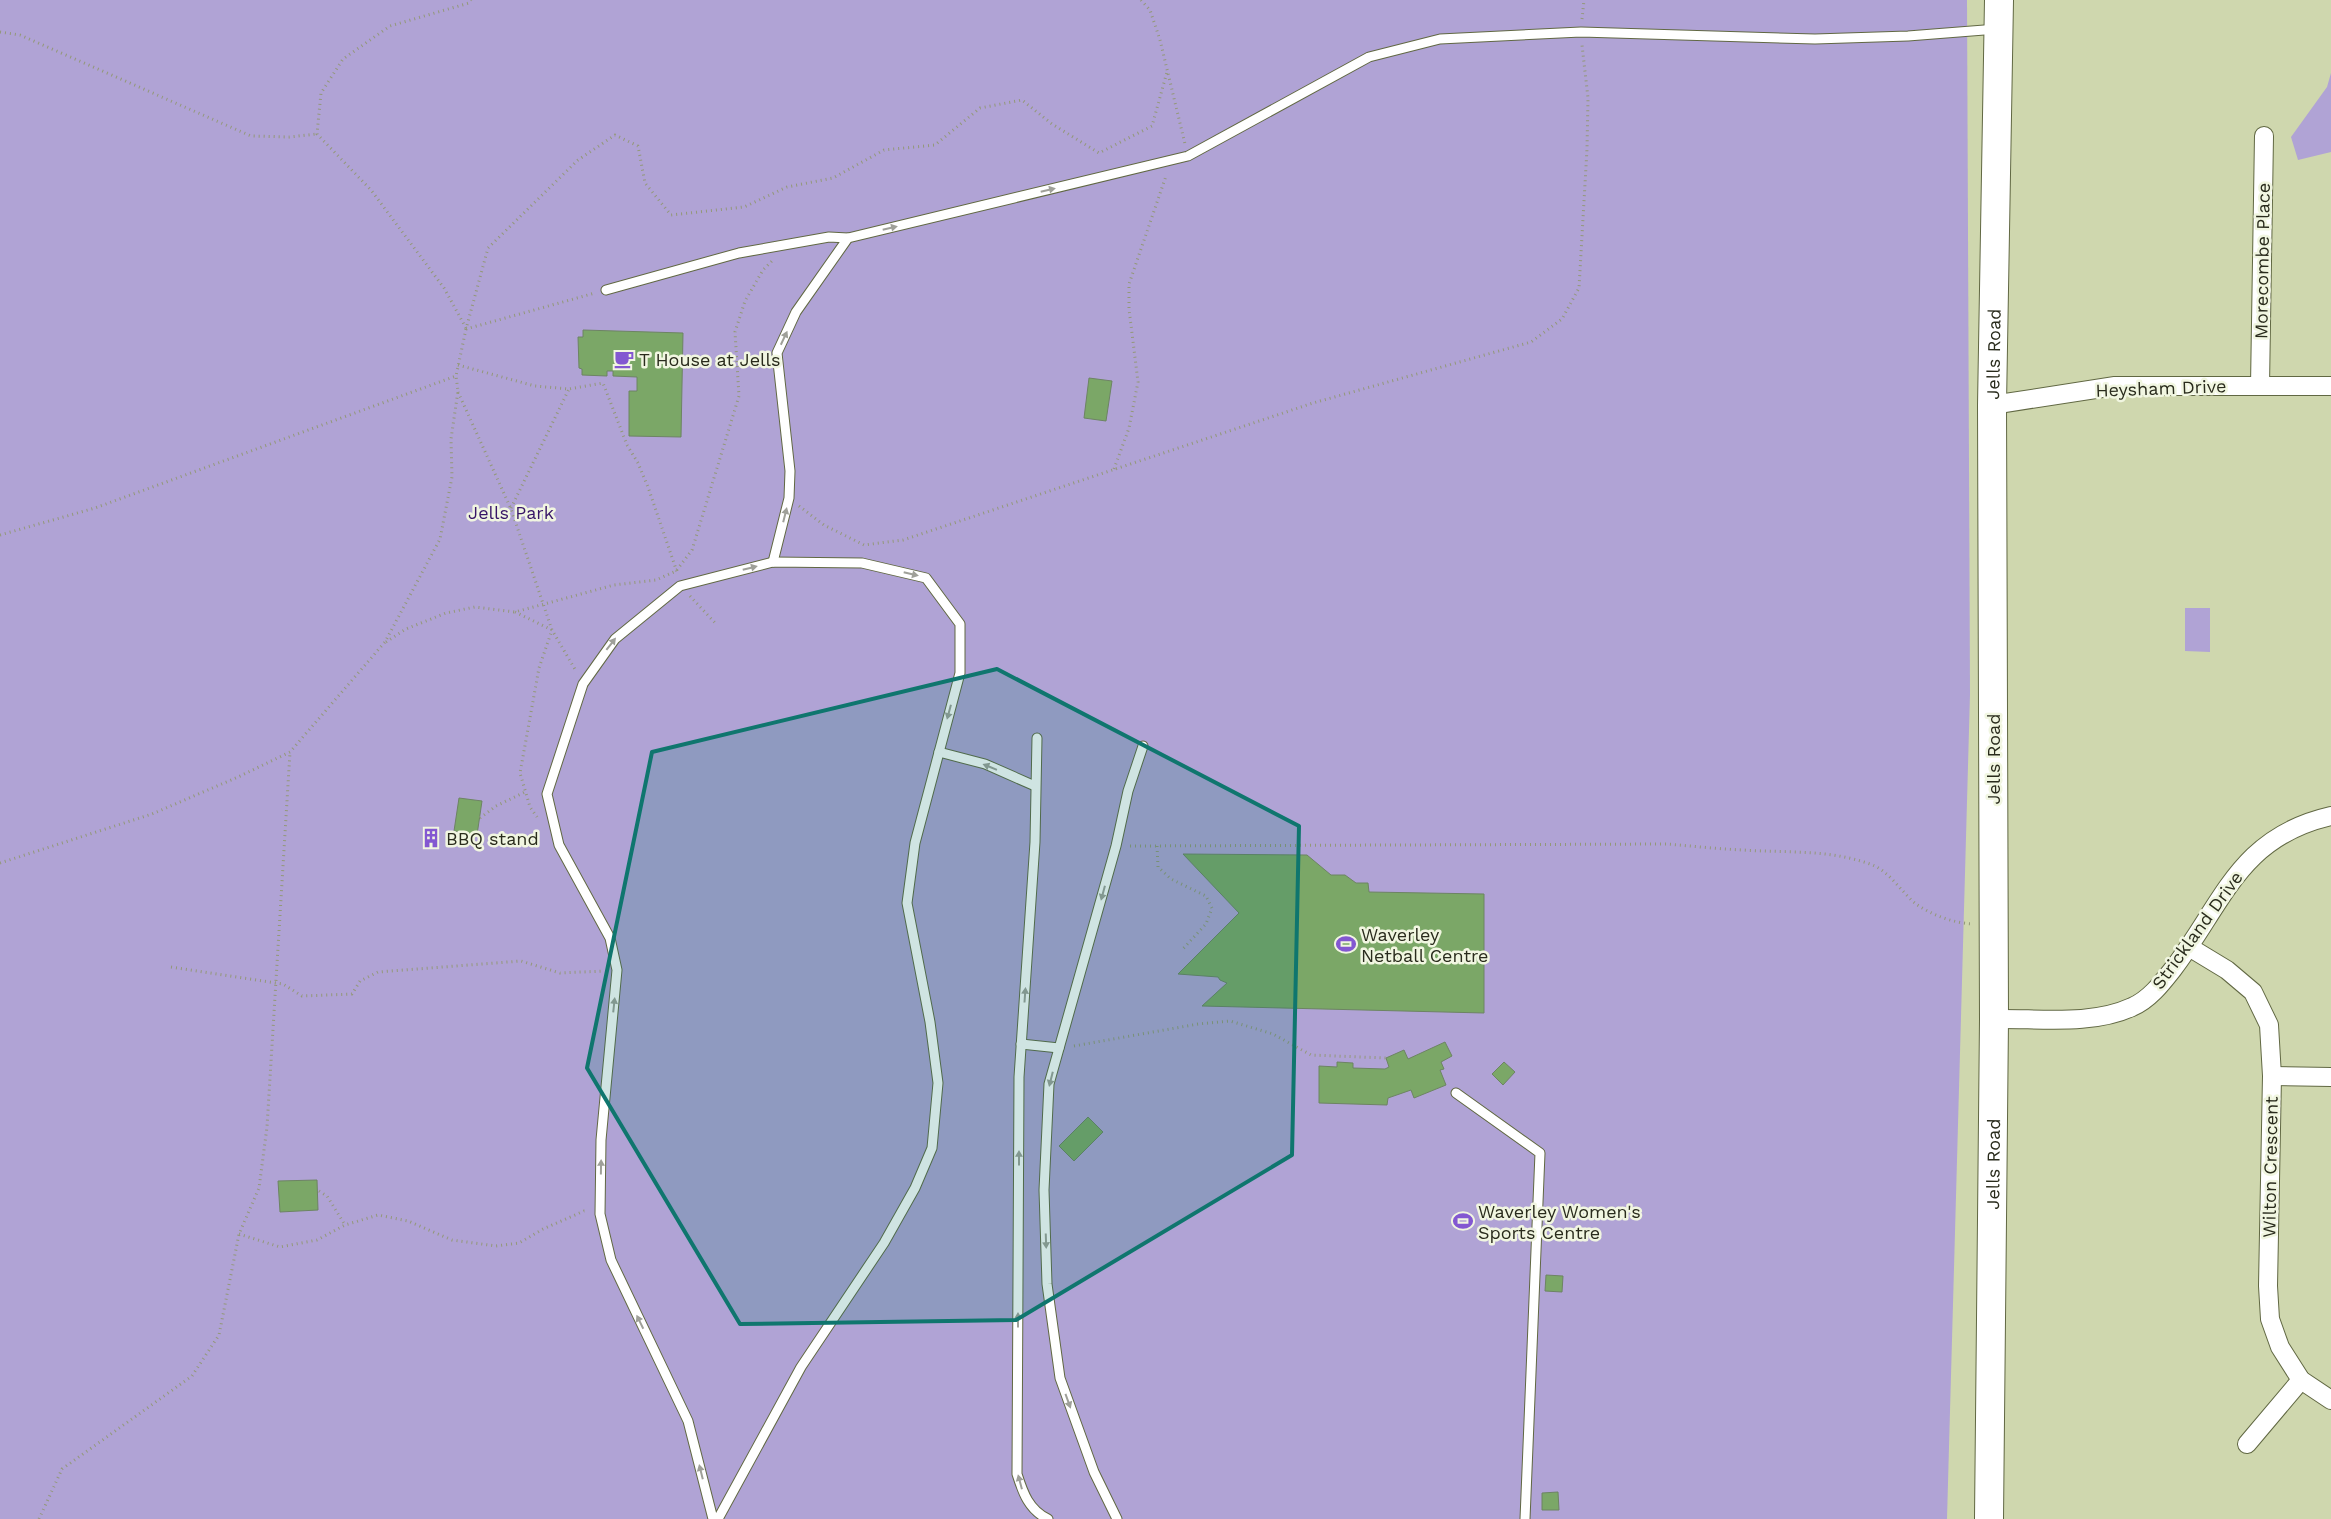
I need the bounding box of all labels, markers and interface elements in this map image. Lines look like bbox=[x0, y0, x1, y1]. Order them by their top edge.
street label: Morecombe Place bbox=[2250, 183, 2274, 339]
one-way arrow bbox=[1041, 186, 1056, 194]
one-way arrow bbox=[883, 223, 898, 231]
street label: Jells Road bbox=[1982, 308, 2004, 400]
one-way arrow bbox=[780, 331, 788, 345]
cafe icon: T House at Jells bbox=[613, 348, 635, 370]
place label: T House at Jells bbox=[639, 349, 781, 370]
street label: Heysham Drive bbox=[2095, 375, 2227, 401]
park label: Jells Park bbox=[468, 502, 554, 523]
one-way arrow bbox=[781, 507, 789, 522]
one-way arrow bbox=[743, 564, 758, 572]
one-way arrow bbox=[903, 571, 919, 579]
one-way arrow bbox=[606, 638, 617, 651]
one-way arrow bbox=[945, 705, 953, 720]
street label: Jells Road bbox=[1983, 713, 2004, 805]
one-way arrow bbox=[982, 763, 997, 771]
building icon: BBQ stand bbox=[420, 827, 442, 849]
place label: BBQ stand bbox=[446, 828, 539, 849]
street label: Strickland Drive bbox=[2147, 867, 2247, 993]
one-way arrow bbox=[1099, 885, 1107, 900]
place label: Waverley Netball Centre bbox=[1361, 924, 1488, 966]
sports icon: Waverley Netball Centre bbox=[1335, 933, 1357, 955]
one-way arrow bbox=[1021, 987, 1029, 1003]
one-way arrow bbox=[610, 997, 618, 1013]
one-way arrow bbox=[1047, 1071, 1055, 1086]
street label: Wilton Crescent bbox=[2258, 1096, 2282, 1238]
street label: Jells Road bbox=[1982, 1118, 2004, 1210]
one-way arrow bbox=[1015, 1149, 1023, 1165]
one-way arrow bbox=[597, 1159, 605, 1175]
place label: Waverley Women's Sports Centre bbox=[1478, 1201, 1641, 1243]
sports icon: Waverley Women's Sports Centre bbox=[1452, 1210, 1474, 1232]
one-way arrow bbox=[1042, 1233, 1050, 1249]
one-way arrow bbox=[1014, 1312, 1022, 1328]
one-way arrow bbox=[636, 1315, 644, 1329]
one-way arrow bbox=[1064, 1394, 1072, 1409]
one-way arrow bbox=[697, 1464, 705, 1479]
one-way arrow bbox=[1015, 1475, 1023, 1490]

